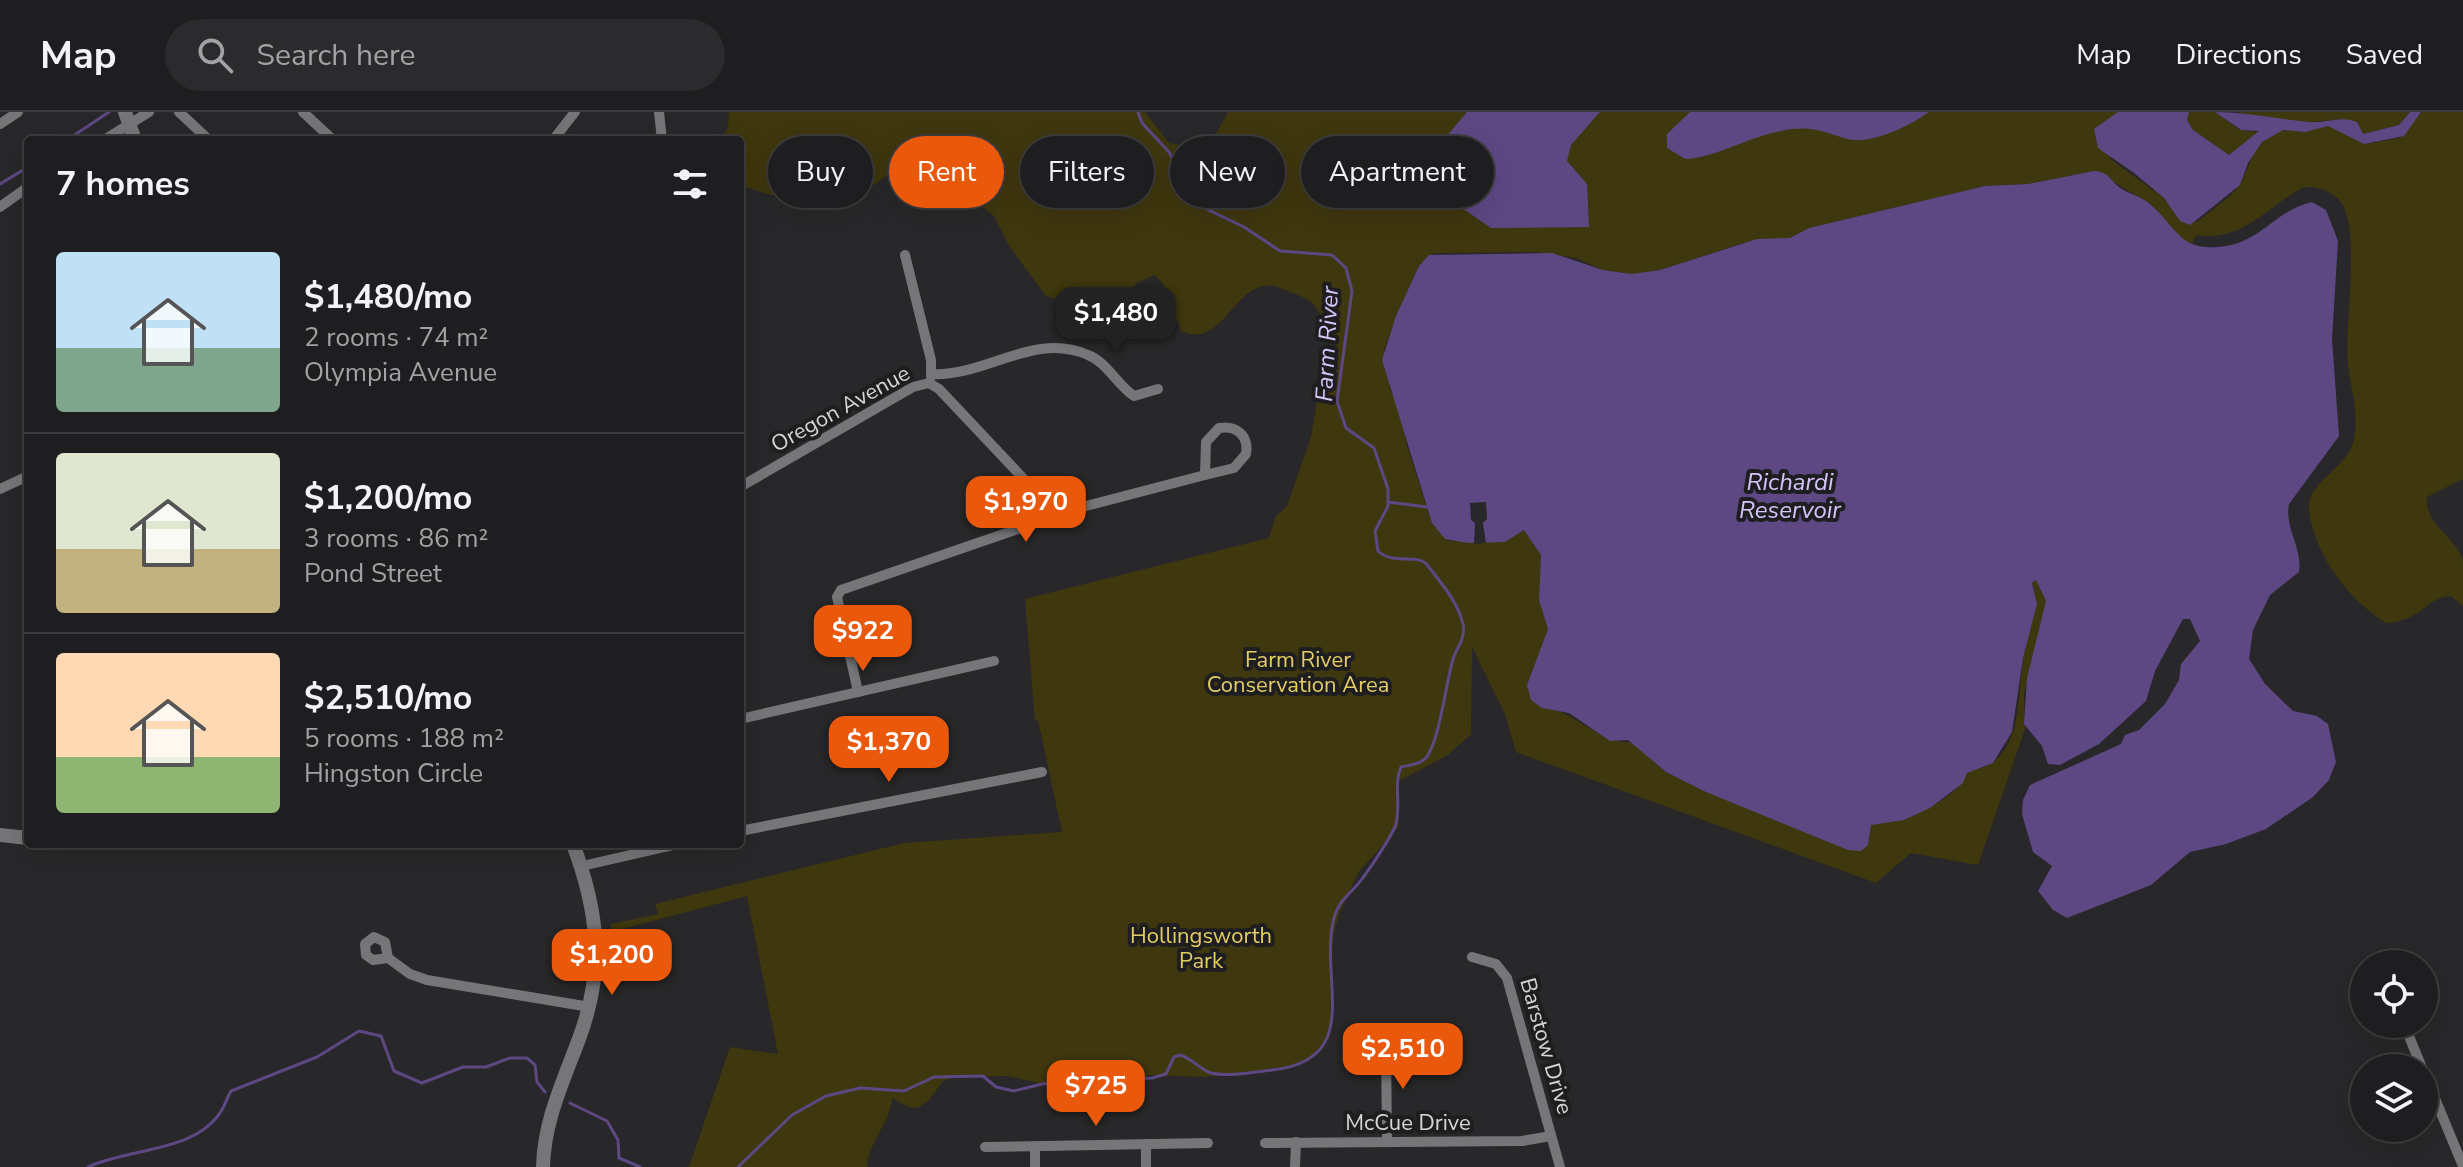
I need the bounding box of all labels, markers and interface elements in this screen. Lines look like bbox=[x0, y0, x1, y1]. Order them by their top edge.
search box bbox=[165, 19, 725, 91]
text: Map bbox=[40, 30, 117, 81]
icon: search bbox=[193, 33, 237, 77]
text: Search here bbox=[257, 35, 416, 76]
text: Map bbox=[2076, 36, 2131, 74]
text: Directions bbox=[2175, 36, 2302, 74]
text: Saved bbox=[2346, 36, 2423, 74]
chip: Buy bbox=[768, 136, 873, 208]
chip: Rent bbox=[889, 136, 1004, 208]
chip: Filters bbox=[1020, 136, 1154, 208]
chip: New bbox=[1170, 136, 1285, 208]
chip: Apartment bbox=[1301, 136, 1494, 208]
text: 7 homes bbox=[56, 161, 190, 207]
icon: filters bbox=[668, 162, 712, 206]
text: $1,480/mo bbox=[304, 274, 472, 320]
icon: home bbox=[120, 284, 216, 380]
water label: Farm River bbox=[1308, 284, 1346, 403]
pin: $1,480 bbox=[1051, 287, 1181, 355]
text: $1,480 bbox=[1074, 295, 1158, 330]
text: 2 rooms · 74 m² bbox=[304, 320, 488, 355]
text: Olympia Avenue bbox=[304, 355, 497, 390]
street label: Oregon Avenue bbox=[766, 358, 915, 459]
water label: Richardi Reservoir bbox=[1739, 466, 1842, 526]
text: $1,200/mo bbox=[304, 475, 472, 521]
pin: $1,970 bbox=[961, 476, 1091, 544]
text: $1,970 bbox=[984, 484, 1068, 519]
icon: home bbox=[120, 485, 216, 581]
text: 3 rooms · 86 m² bbox=[304, 521, 488, 556]
text: Pond Street bbox=[304, 556, 442, 591]
pin: $922 bbox=[816, 605, 910, 673]
text: $922 bbox=[832, 613, 894, 648]
park label: Farm River Conservation Area bbox=[1207, 645, 1389, 700]
text: $2,510/mo bbox=[304, 675, 472, 721]
icon: home bbox=[120, 685, 216, 781]
pin: $1,370 bbox=[824, 716, 954, 784]
text: 5 rooms · 188 m² bbox=[304, 721, 504, 756]
text: $1,370 bbox=[847, 724, 931, 759]
text: Hingston Circle bbox=[304, 756, 483, 791]
park label: Hollingsworth Park bbox=[1130, 921, 1272, 976]
pin: $1,200 bbox=[547, 929, 677, 997]
text: $1,200 bbox=[570, 937, 654, 972]
map controls bbox=[2350, 950, 2438, 1142]
button: locate bbox=[2350, 950, 2438, 1038]
street label: Barstow Drive bbox=[1512, 974, 1580, 1118]
pin: $2,510 bbox=[1338, 1023, 1468, 1091]
text: $2,510 bbox=[1361, 1031, 1445, 1066]
button: layers bbox=[2350, 1054, 2438, 1142]
pin: $725 bbox=[1049, 1060, 1143, 1128]
text: $725 bbox=[1065, 1068, 1127, 1103]
street label: McCue Drive bbox=[1345, 1108, 1471, 1138]

